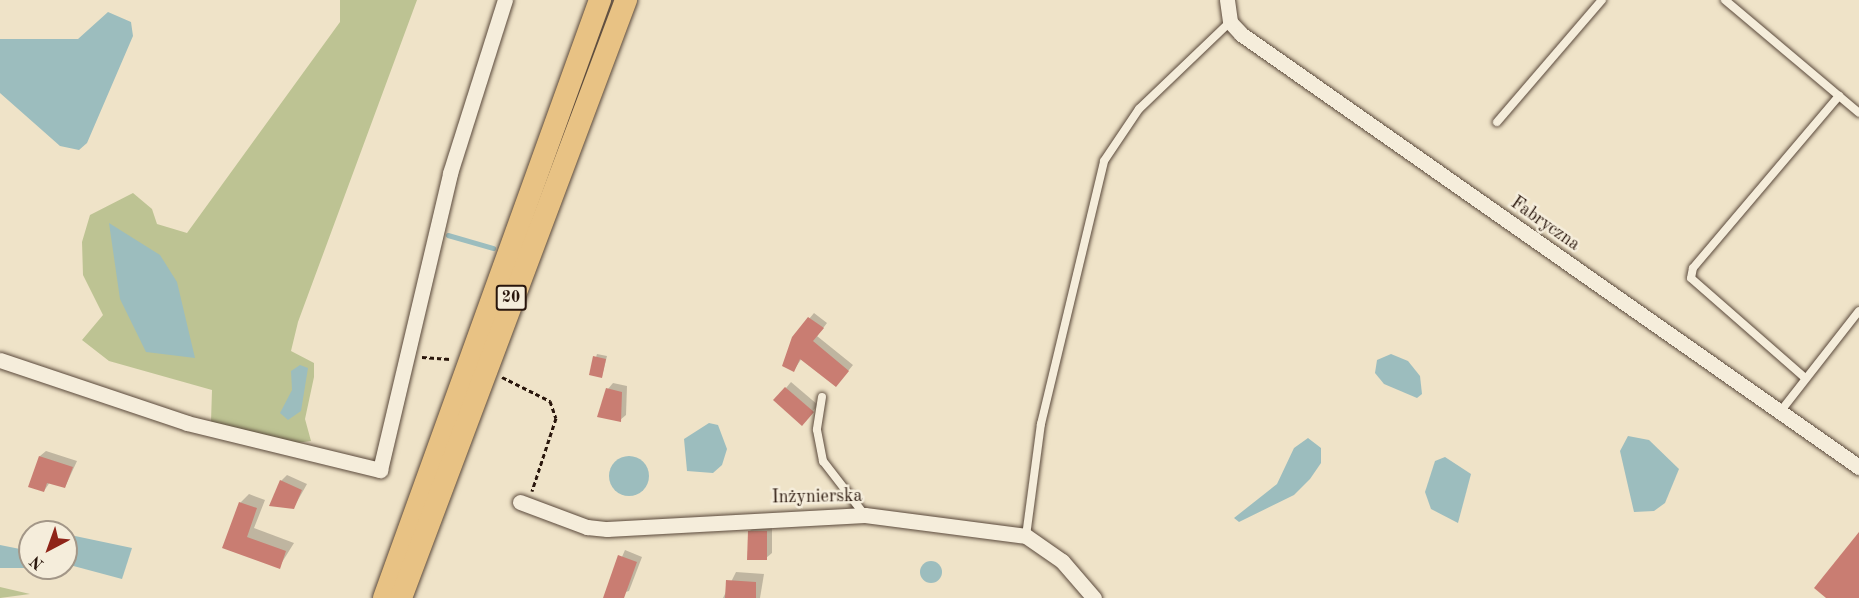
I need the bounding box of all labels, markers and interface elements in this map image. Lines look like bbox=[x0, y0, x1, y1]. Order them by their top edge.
street label: Fabryczna bbox=[1506, 192, 1584, 256]
road number: 20 bbox=[494, 285, 528, 311]
street label: Inżynierska bbox=[772, 485, 862, 509]
north arrow bbox=[18, 520, 78, 580]
text: N bbox=[28, 552, 47, 572]

